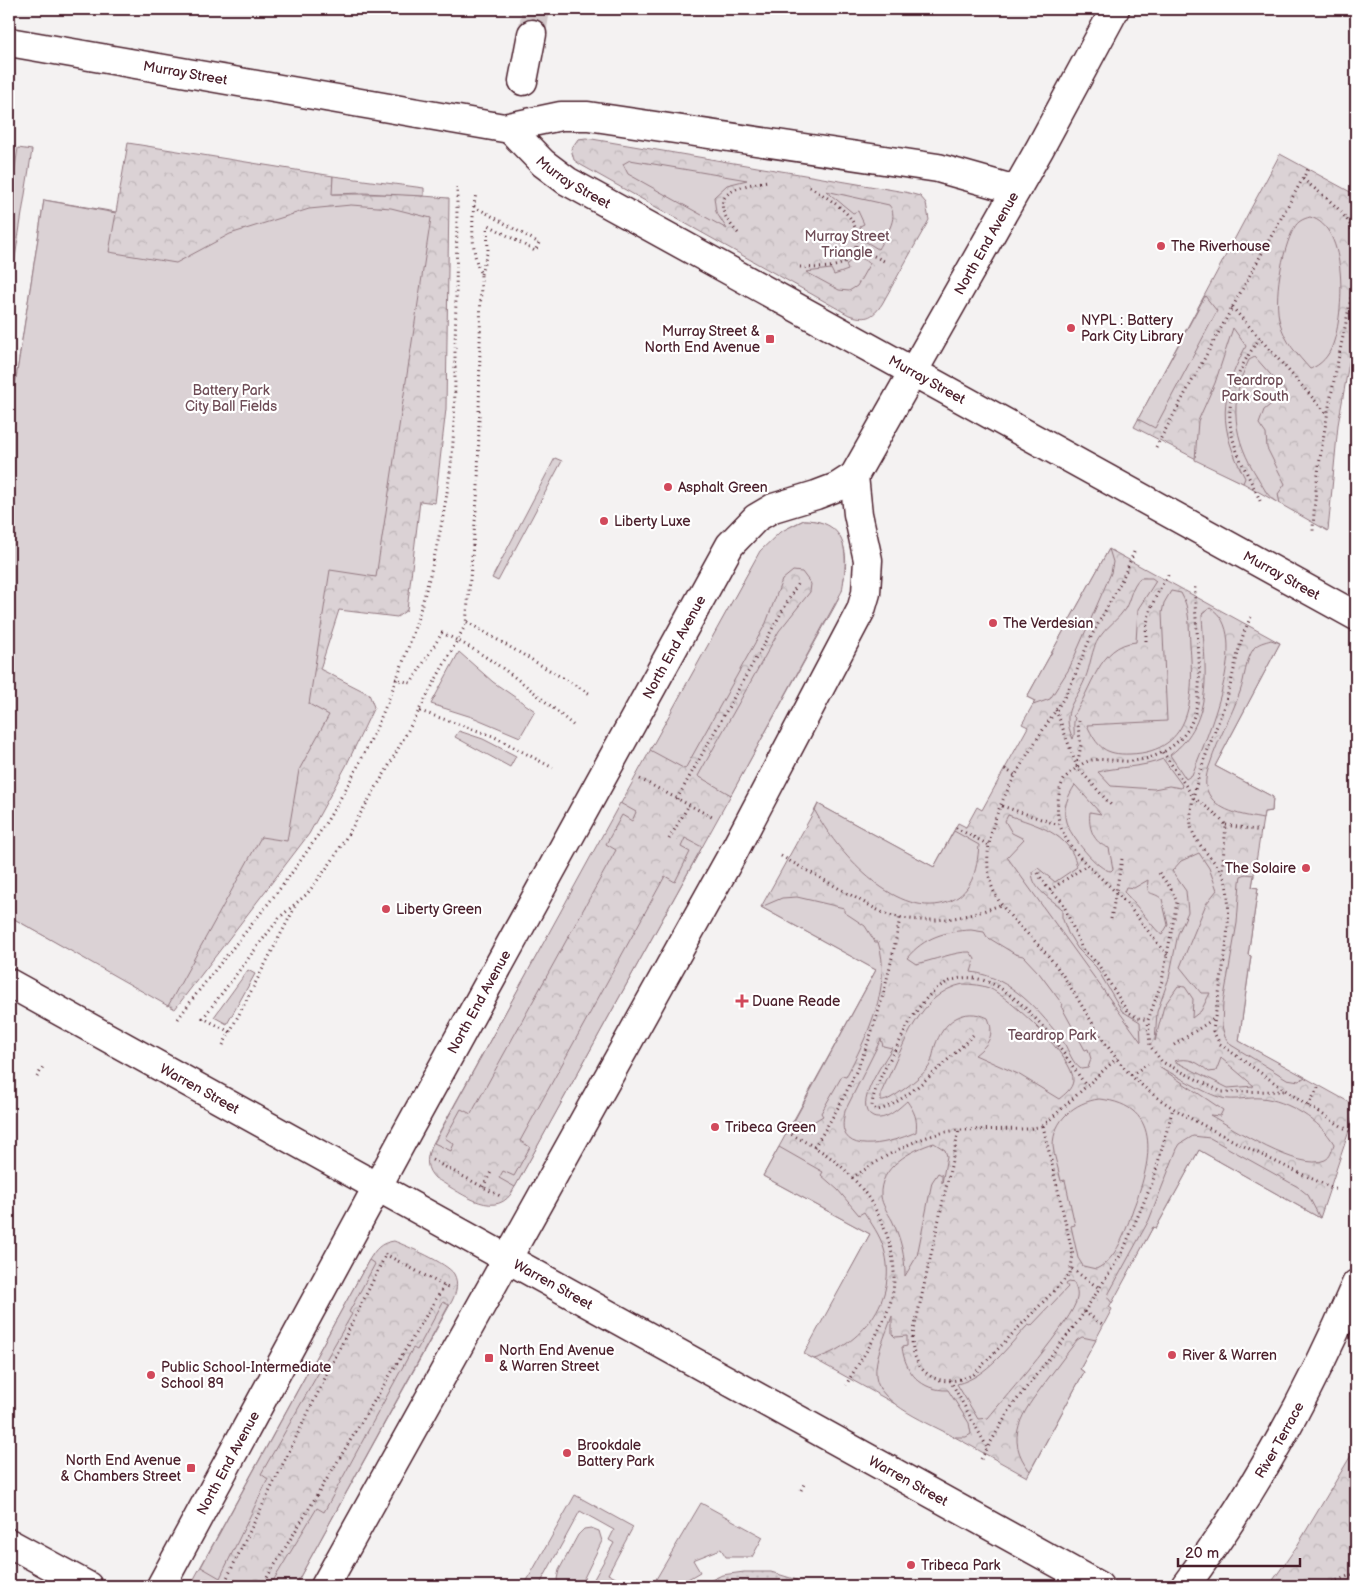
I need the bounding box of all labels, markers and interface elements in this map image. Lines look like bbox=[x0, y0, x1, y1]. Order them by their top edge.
street label: Murray Street bbox=[142, 57, 229, 89]
street label: Murray Street bbox=[532, 153, 614, 213]
street label: North End Avenue bbox=[951, 189, 1022, 298]
park label: Murray Street Triangle bbox=[805, 228, 890, 261]
place label: The Riverhouse bbox=[1171, 238, 1270, 255]
marker: The Riverhouse bbox=[1155, 240, 1167, 252]
place label: NYPL : Battery Park City Library bbox=[1081, 312, 1184, 345]
marker: NYPL : Battery Park City Library bbox=[1065, 322, 1077, 334]
place label: Murray Street & North End Avenue bbox=[645, 323, 760, 356]
marker: Murray Street & North End Avenue bbox=[764, 333, 776, 345]
street label: Murray Street bbox=[885, 352, 969, 408]
park label: Teardrop Park South bbox=[1221, 372, 1289, 405]
park label: Battery Park City Ball Fields bbox=[185, 382, 277, 415]
place label: Asphalt Green bbox=[678, 479, 768, 496]
marker: Asphalt Green bbox=[662, 481, 674, 493]
place label: Liberty Luxe bbox=[614, 513, 691, 530]
marker: Liberty Luxe bbox=[598, 515, 610, 527]
street label: Murray Street bbox=[1240, 548, 1324, 604]
street label: North End Avenue bbox=[639, 592, 710, 702]
place label: The Verdesian bbox=[1003, 615, 1094, 632]
marker: The Verdesian bbox=[987, 617, 999, 629]
place label: The Solaire bbox=[1225, 860, 1296, 877]
marker: The Solaire bbox=[1300, 862, 1312, 874]
place label: Liberty Green bbox=[396, 901, 482, 918]
marker: Liberty Green bbox=[380, 903, 392, 915]
street label: North End Avenue bbox=[444, 947, 514, 1057]
place label: Duane Reade bbox=[752, 993, 840, 1010]
marker: Duane Reade bbox=[736, 995, 748, 1007]
park label: Teardrop Park bbox=[1008, 1027, 1096, 1044]
street label: Warren Street bbox=[157, 1060, 243, 1118]
place label: Tribeca Green bbox=[725, 1119, 816, 1136]
marker: Tribeca Green bbox=[709, 1121, 721, 1133]
street label: Warren Street bbox=[510, 1256, 596, 1314]
place label: North End Avenue & Warren Street bbox=[499, 1342, 614, 1375]
place label: River & Warren bbox=[1182, 1347, 1277, 1364]
marker: River & Warren bbox=[1166, 1349, 1178, 1361]
marker: North End Avenue & Warren Street bbox=[483, 1352, 495, 1364]
place label: Public School-Intermediate School 89 bbox=[161, 1359, 331, 1392]
marker: Public School-Intermediate School 89 bbox=[145, 1369, 157, 1381]
street label: River Terrace bbox=[1251, 1399, 1308, 1481]
street label: North End Avenue bbox=[193, 1408, 263, 1518]
place label: Brookdale Battery Park bbox=[577, 1437, 654, 1470]
marker: Brookdale Battery Park bbox=[561, 1447, 573, 1459]
place label: North End Avenue & Chambers Street bbox=[61, 1452, 182, 1485]
street label: Warren Street bbox=[866, 1452, 952, 1510]
marker: North End Avenue & Chambers Street bbox=[185, 1462, 197, 1474]
scale bar bbox=[1178, 1535, 1300, 1567]
text: 20 m bbox=[1185, 1544, 1219, 1563]
place label: Tribeca Park bbox=[921, 1557, 1001, 1574]
marker: Tribeca Park bbox=[905, 1559, 917, 1571]

